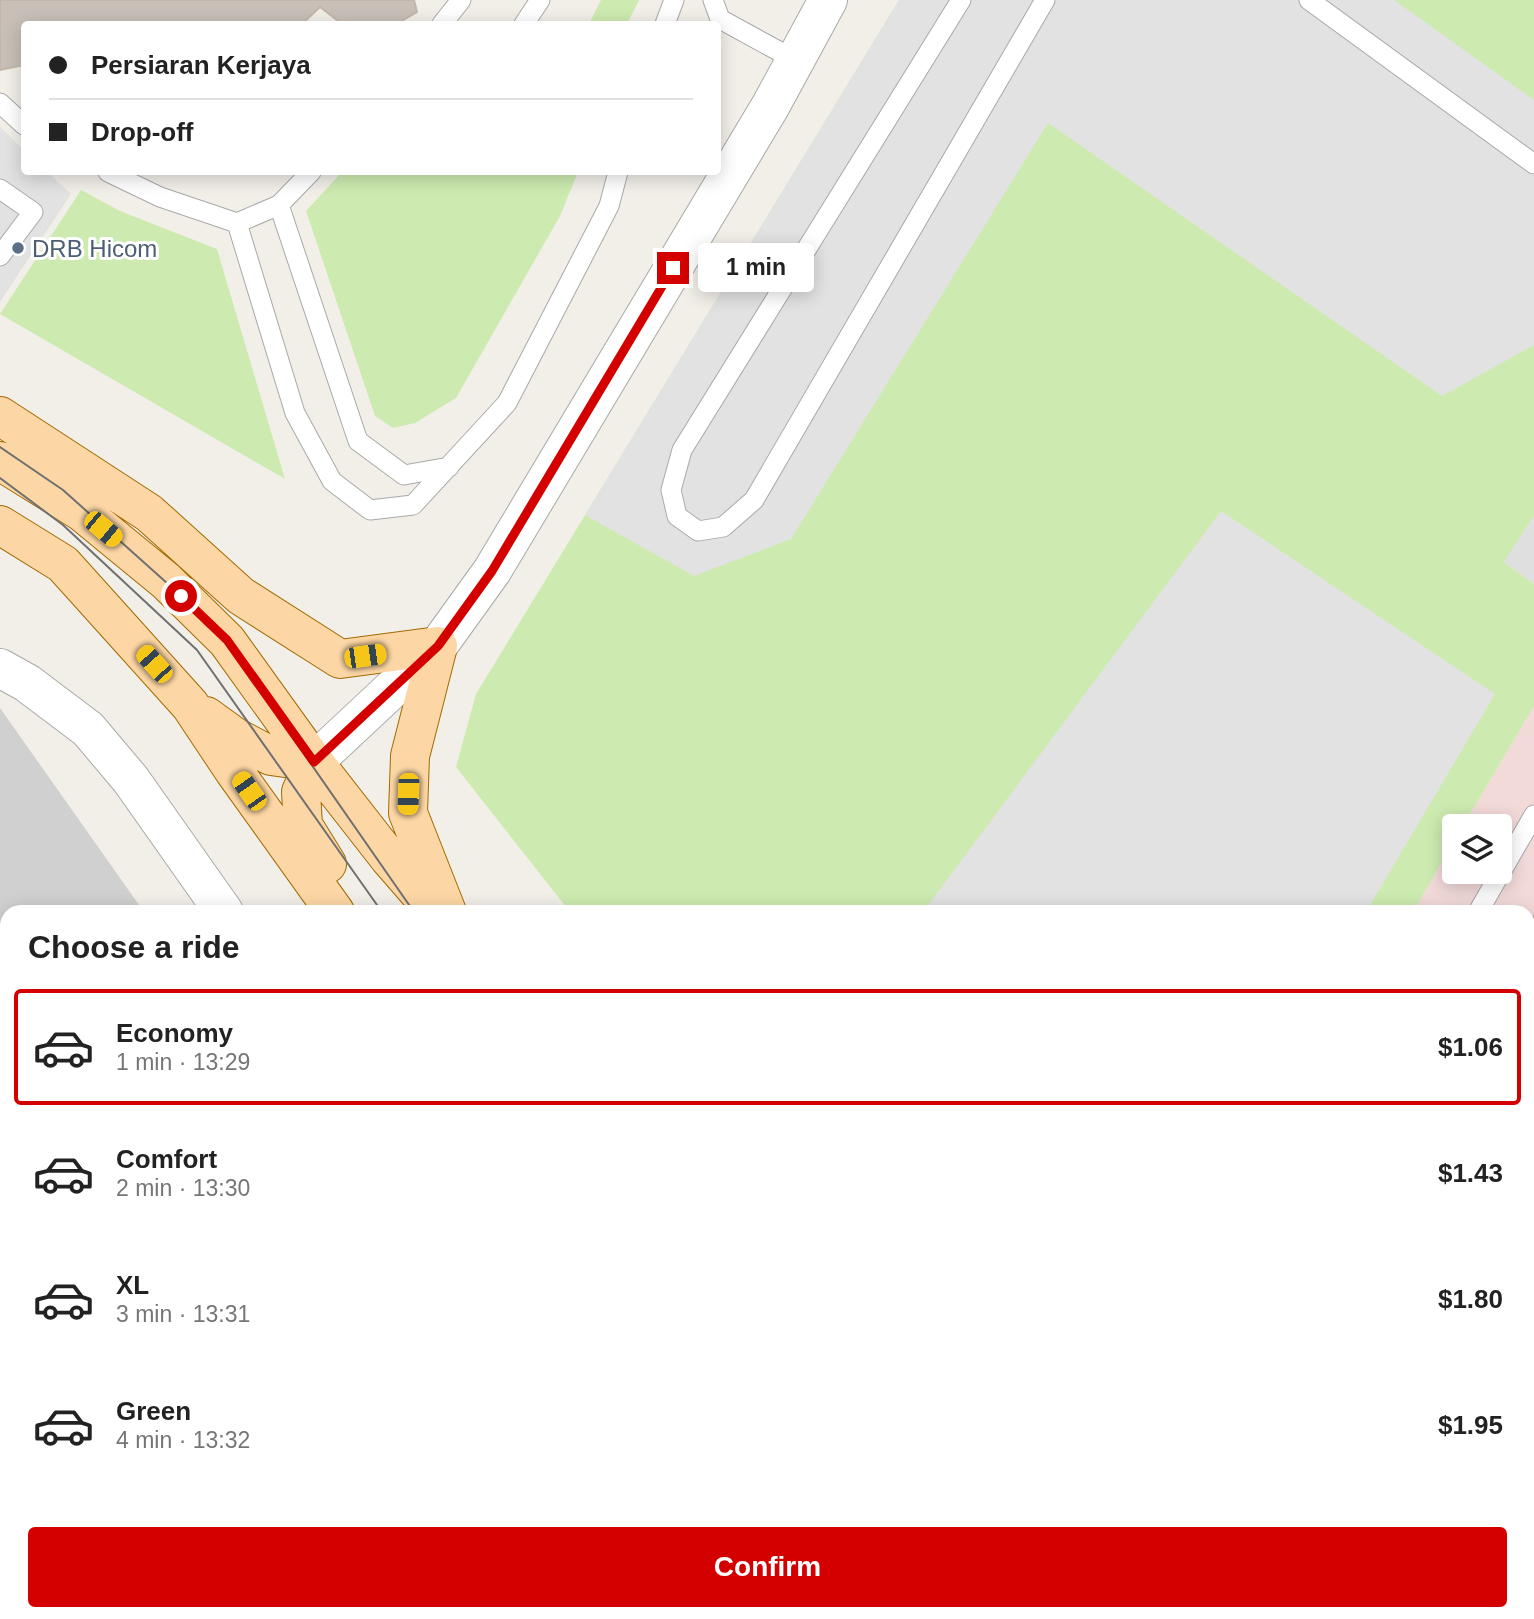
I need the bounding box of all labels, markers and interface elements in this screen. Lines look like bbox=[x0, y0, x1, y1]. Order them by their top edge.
text: Persiaran Kerjaya bbox=[91, 50, 311, 80]
text: Drop-off bbox=[91, 117, 194, 147]
place label: DRB Hicom bbox=[32, 235, 157, 262]
marker: DRB Hicom bbox=[10, 240, 26, 256]
callout: 1 min bbox=[698, 244, 813, 292]
route end bbox=[657, 252, 689, 284]
text: 1 min bbox=[726, 254, 786, 280]
car bbox=[81, 507, 126, 551]
route start bbox=[165, 580, 197, 612]
car bbox=[133, 641, 176, 687]
car bbox=[343, 643, 388, 669]
car bbox=[229, 768, 270, 814]
car bbox=[397, 773, 420, 815]
map controls bbox=[1442, 814, 1512, 884]
button: layers bbox=[1442, 814, 1512, 884]
text: Choose a ride bbox=[28, 929, 240, 965]
icon: car bbox=[32, 1016, 95, 1079]
text: Economy bbox=[116, 1018, 233, 1048]
text: $1.06 bbox=[1438, 1032, 1503, 1062]
text: 1 min · 13:29 bbox=[116, 1049, 250, 1075]
icon: car bbox=[32, 1142, 95, 1205]
text: Comfort bbox=[116, 1144, 217, 1174]
text: $1.43 bbox=[1438, 1158, 1503, 1188]
text: 2 min · 13:30 bbox=[116, 1175, 250, 1201]
icon: car bbox=[32, 1268, 95, 1331]
text: XL bbox=[116, 1270, 149, 1300]
text: $1.80 bbox=[1438, 1284, 1503, 1314]
text: 3 min · 13:31 bbox=[116, 1301, 250, 1327]
icon: car bbox=[32, 1394, 95, 1457]
text: Green bbox=[116, 1396, 191, 1426]
text: $1.95 bbox=[1438, 1410, 1503, 1440]
text: 4 min · 13:32 bbox=[116, 1427, 250, 1453]
button: Confirm bbox=[28, 1527, 1507, 1607]

